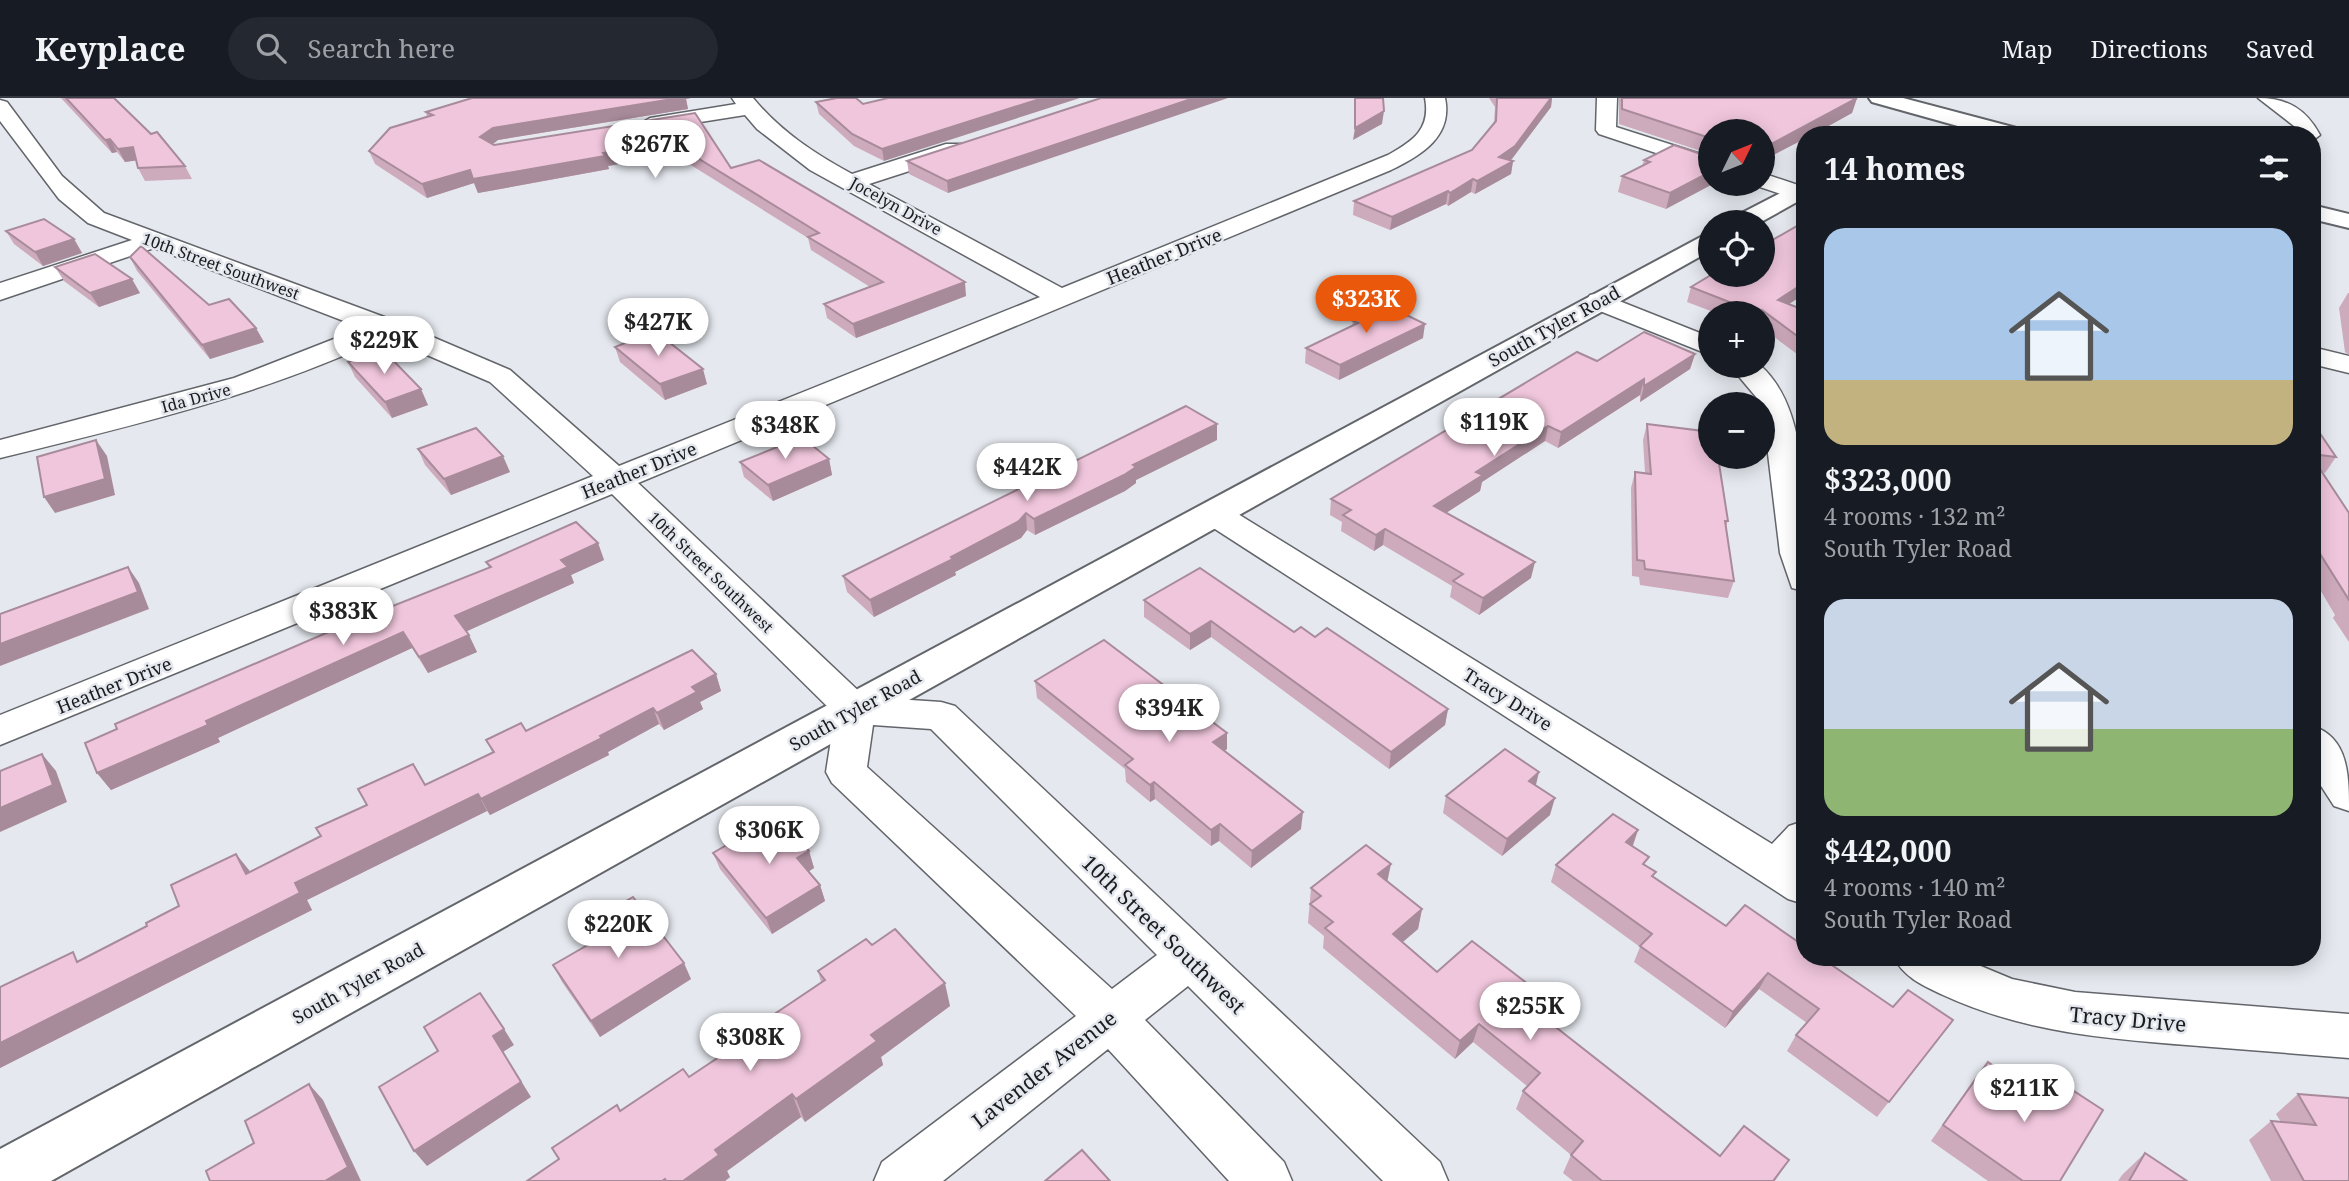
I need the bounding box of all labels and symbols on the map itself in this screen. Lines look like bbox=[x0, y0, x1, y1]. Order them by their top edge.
north arrow bbox=[1698, 119, 1774, 196]
pin: $267K bbox=[606, 120, 704, 180]
street label: Jocelyn Drive bbox=[845, 171, 946, 240]
street label: Heather Drive bbox=[1103, 222, 1225, 290]
street label: 10th Street Southwest bbox=[139, 227, 303, 305]
pin: $323K bbox=[1317, 275, 1415, 335]
street label: South Tyler Road bbox=[1484, 280, 1624, 372]
pin: $427K bbox=[609, 299, 707, 358]
pin: $229K bbox=[335, 316, 433, 376]
street label: Ida Drive bbox=[159, 378, 233, 418]
pin: $119K bbox=[1445, 398, 1543, 458]
pin: $348K bbox=[736, 402, 834, 461]
street label: Heather Drive bbox=[578, 436, 700, 504]
pin: $442K bbox=[978, 444, 1076, 503]
street label: 10th Street Southwest bbox=[644, 507, 779, 638]
pin: $383K bbox=[294, 588, 392, 647]
street label: Heather Drive bbox=[53, 651, 175, 719]
street label: Tracy Drive bbox=[1459, 662, 1557, 736]
street label: South Tyler Road bbox=[785, 664, 925, 756]
pin: $394K bbox=[1120, 684, 1218, 744]
pin: $306K bbox=[720, 806, 818, 866]
street label: 10th Street Southwest bbox=[1076, 848, 1252, 1020]
pin: $220K bbox=[569, 900, 667, 960]
street label: South Tyler Road bbox=[288, 937, 428, 1029]
pin: $255K bbox=[1481, 982, 1579, 1042]
street label: Tracy Drive bbox=[2068, 1000, 2188, 1038]
street label: Lavender Avenue bbox=[966, 1004, 1122, 1134]
pin: $308K bbox=[701, 1014, 799, 1073]
pin: $211K bbox=[1975, 1065, 2073, 1124]

